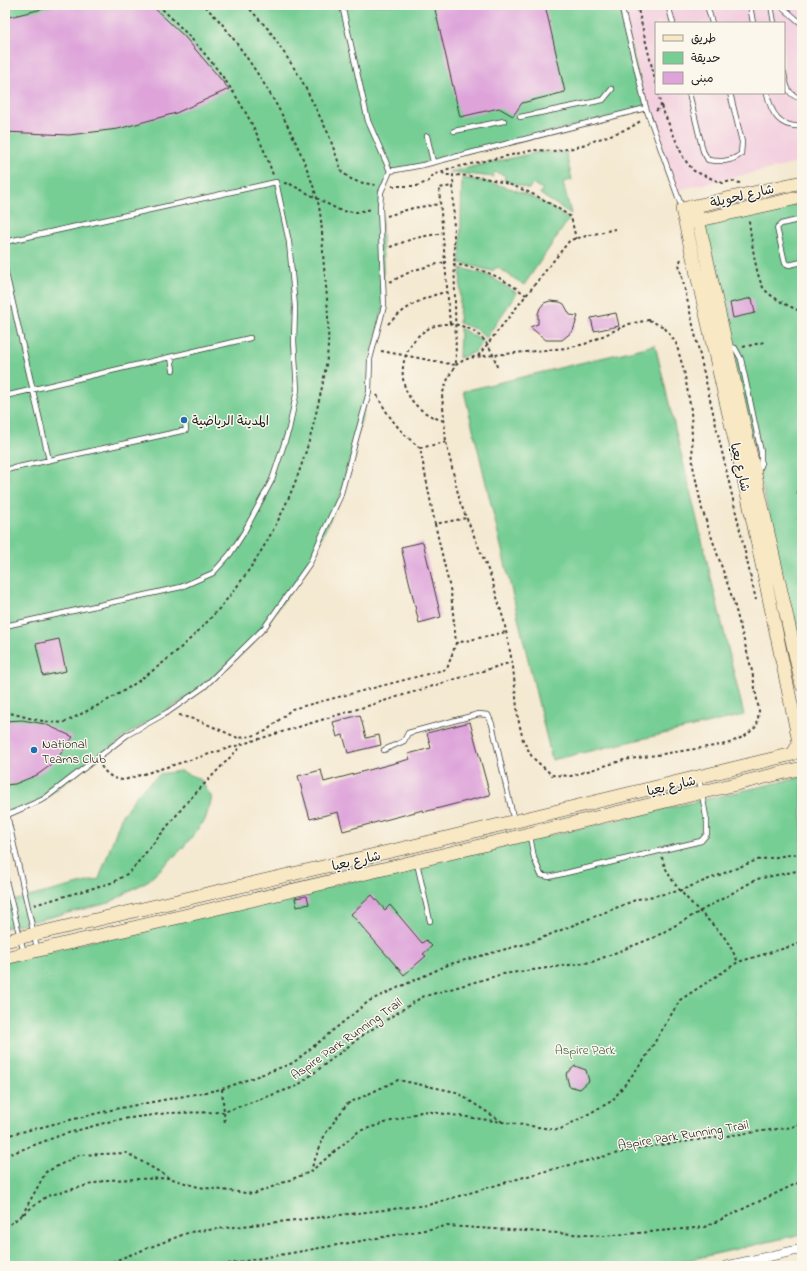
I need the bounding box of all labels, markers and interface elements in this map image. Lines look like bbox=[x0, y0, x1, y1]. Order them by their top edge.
legend bbox=[655, 22, 785, 94]
text: طريق bbox=[691, 30, 716, 48]
text: حديقة bbox=[691, 50, 720, 68]
text: مبنى bbox=[691, 70, 714, 88]
street label: شارع لحويلة bbox=[708, 180, 776, 213]
place label: المدينة الرياضية bbox=[192, 412, 269, 431]
marker: المدينة الرياضية bbox=[179, 415, 189, 425]
street label: شارع بعيا bbox=[725, 441, 754, 494]
place label: National Teams Club bbox=[42, 735, 106, 769]
marker: National Teams Club bbox=[29, 745, 39, 755]
street label: شارع بعيا bbox=[645, 772, 698, 801]
street label: شارع بعيا bbox=[330, 847, 383, 876]
street label: Aspire Park Running Trail bbox=[287, 994, 407, 1086]
park label: Aspire Park bbox=[555, 1041, 616, 1060]
street label: Aspire Park Running Trail bbox=[616, 1116, 750, 1156]

